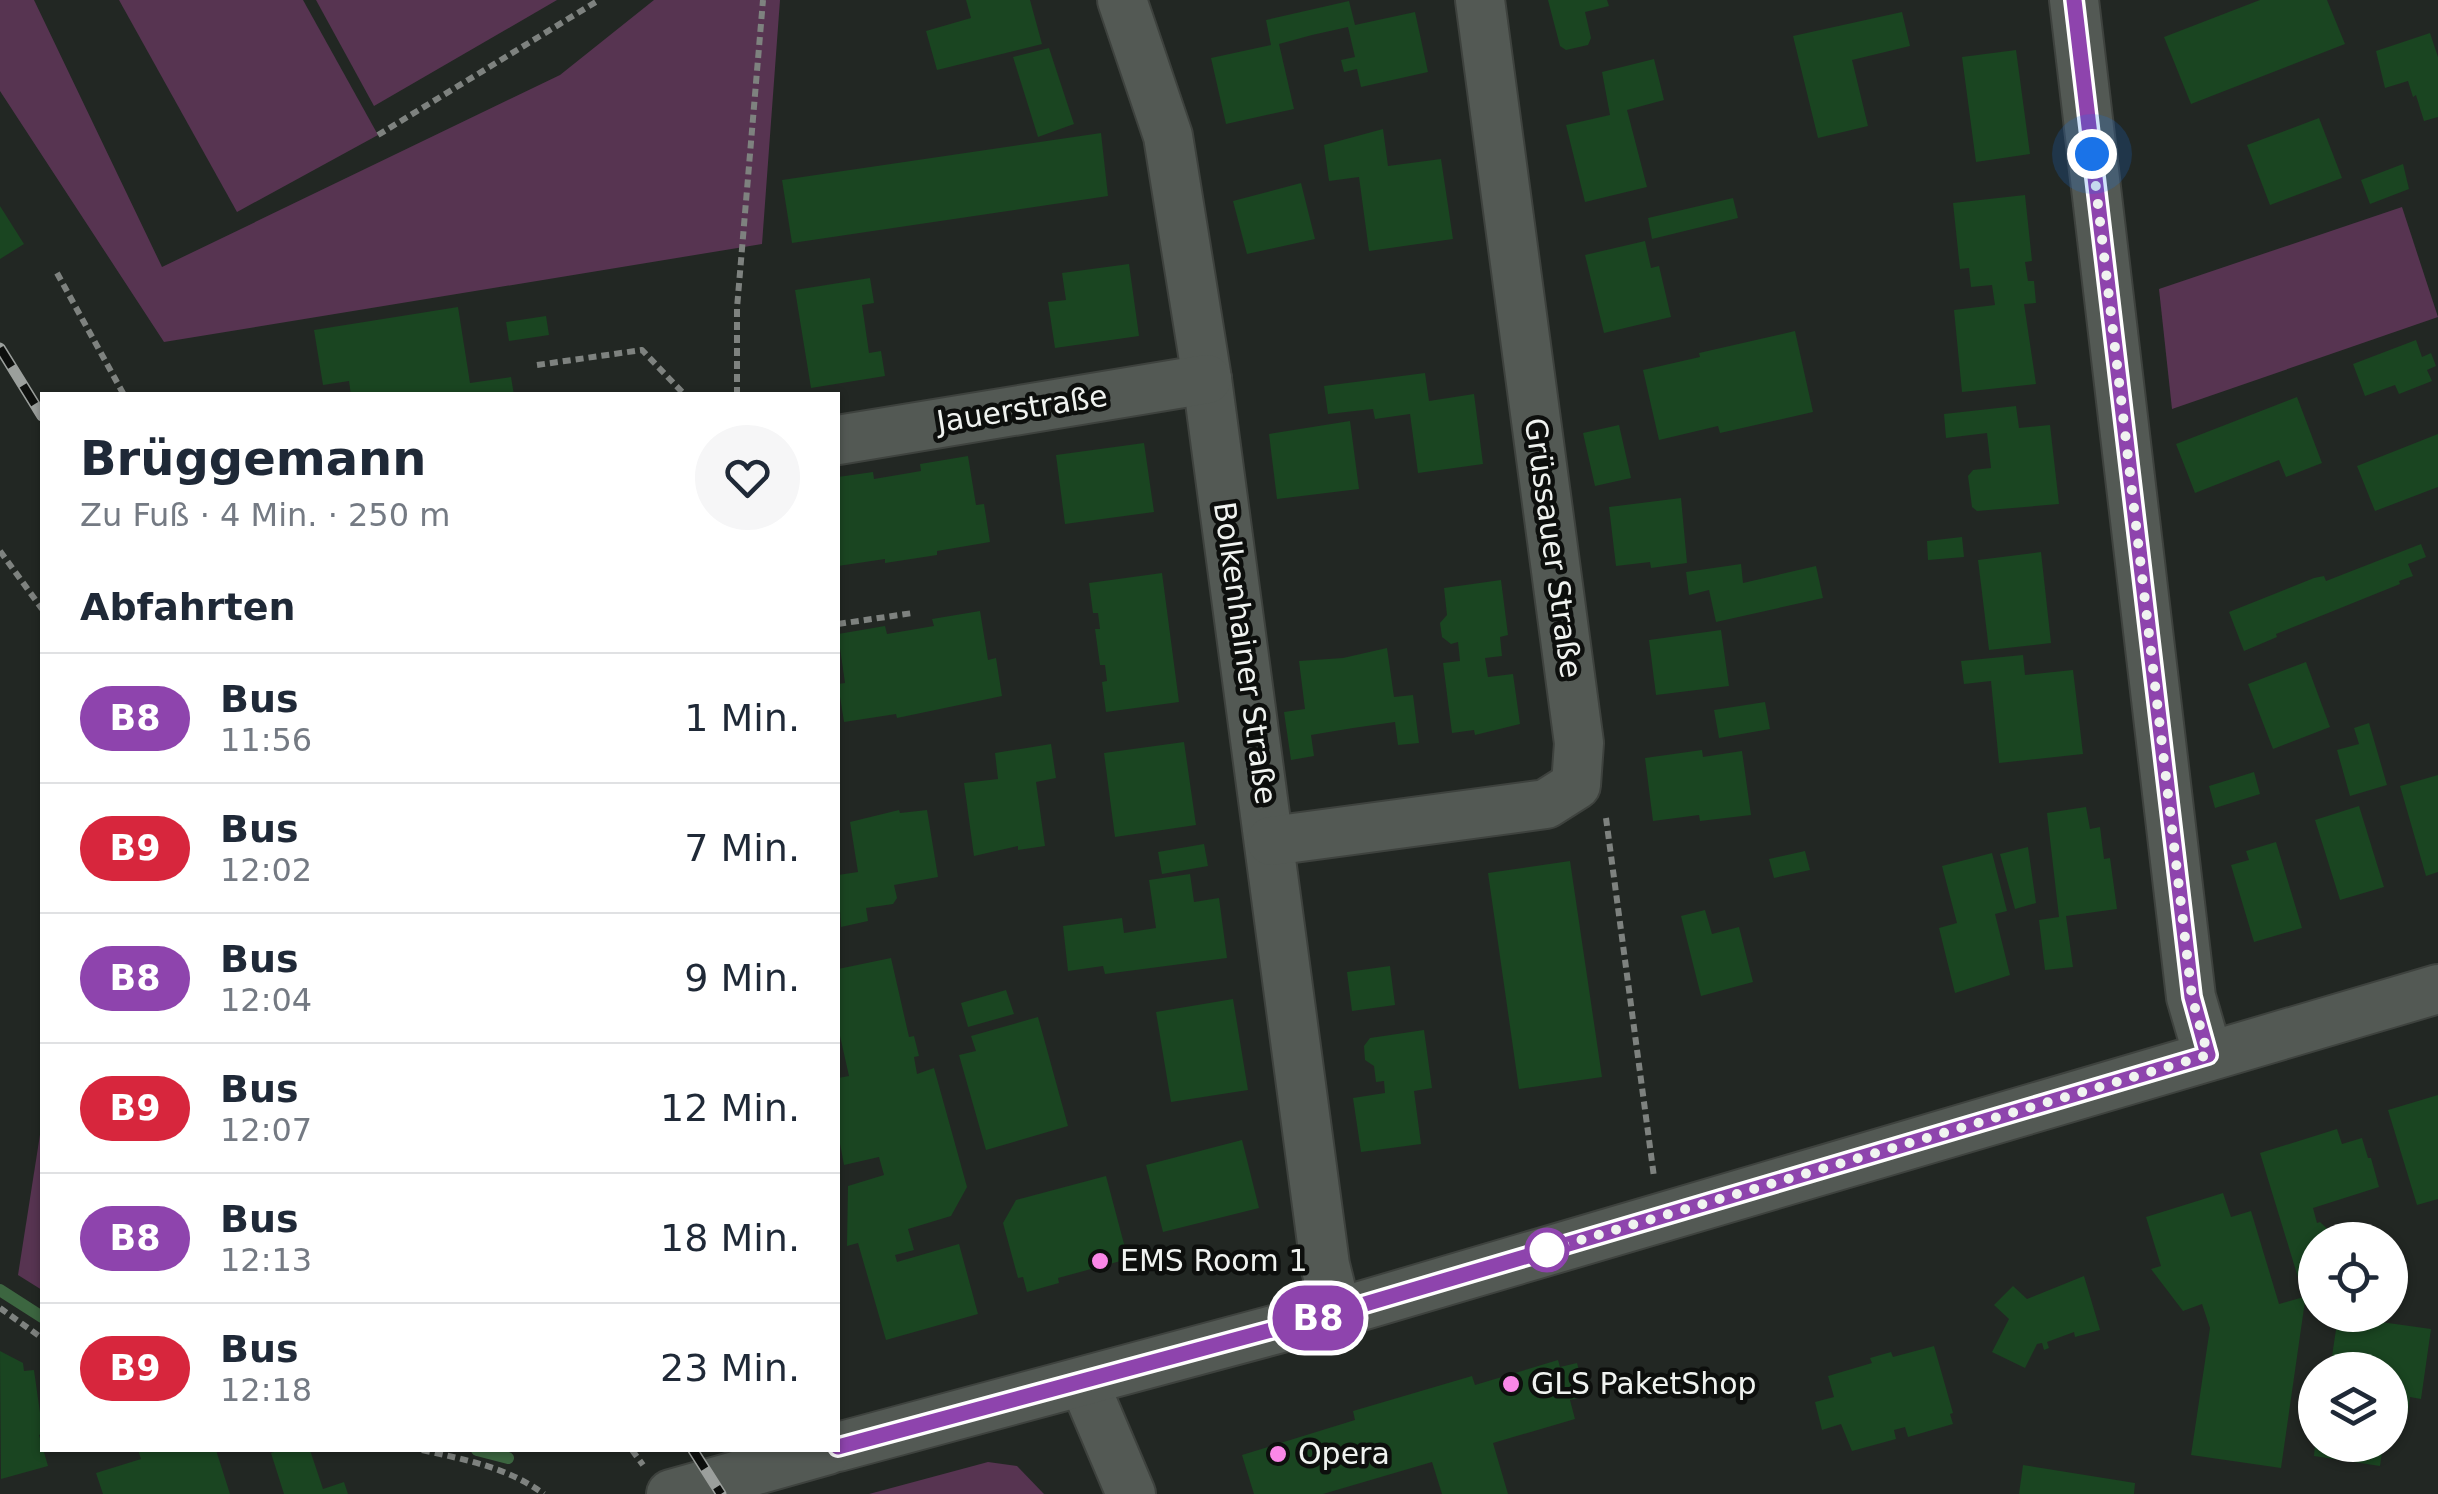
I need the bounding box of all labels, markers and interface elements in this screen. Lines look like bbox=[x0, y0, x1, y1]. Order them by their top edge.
your location bbox=[2067, 129, 2117, 179]
street label: Jauerstraße bbox=[932, 378, 1110, 440]
street label: Grüssauer Straße bbox=[1518, 416, 1589, 680]
button: heart bbox=[695, 425, 800, 530]
text: Brüggemann bbox=[80, 430, 426, 486]
text: Zu Fuß · 4 Min. · 250 m bbox=[80, 496, 450, 534]
street label: Bolkenhainer Straße bbox=[1207, 499, 1284, 806]
text: Abfahrten bbox=[80, 585, 296, 629]
text: Bus bbox=[220, 677, 299, 721]
text: 1 Min. bbox=[684, 696, 800, 740]
text: B8 bbox=[109, 698, 161, 738]
text: 11:56 bbox=[220, 721, 312, 759]
text: Bus bbox=[220, 807, 299, 851]
text: 7 Min. bbox=[684, 826, 800, 870]
text: B9 bbox=[109, 828, 161, 868]
text: 12:02 bbox=[220, 851, 312, 889]
text: Bus bbox=[220, 937, 299, 981]
text: 9 Min. bbox=[684, 956, 800, 1000]
text: B8 bbox=[109, 958, 161, 998]
text: 12:04 bbox=[220, 981, 312, 1019]
text: Bus bbox=[220, 1067, 299, 1111]
text: 12 Min. bbox=[660, 1086, 800, 1130]
text: B9 bbox=[109, 1088, 161, 1128]
text: 12:07 bbox=[220, 1111, 312, 1149]
text: Bus bbox=[220, 1197, 299, 1241]
text: 18 Min. bbox=[660, 1216, 800, 1260]
text: B8 bbox=[109, 1218, 161, 1258]
map controls bbox=[2298, 1222, 2408, 1462]
button: locate bbox=[2298, 1222, 2408, 1332]
unlabelled marker bbox=[1526, 1229, 1568, 1271]
text: 12:13 bbox=[220, 1241, 312, 1279]
place label: EMS Room 1 bbox=[1120, 1243, 1307, 1278]
marker: EMS Room 1 bbox=[1089, 1250, 1111, 1272]
line badge: B8 bbox=[1273, 1286, 1363, 1350]
text: B8 bbox=[1292, 1298, 1344, 1338]
text: Bus bbox=[220, 1327, 299, 1371]
text: 23 Min. bbox=[660, 1346, 800, 1390]
text: B9 bbox=[109, 1348, 161, 1388]
button: layers bbox=[2298, 1352, 2408, 1462]
place label: GLS PaketShop bbox=[1531, 1366, 1757, 1401]
text: 12:18 bbox=[220, 1371, 312, 1409]
marker: GLS PaketShop bbox=[1500, 1373, 1522, 1395]
place label: Opera bbox=[1298, 1436, 1390, 1471]
marker: Opera bbox=[1267, 1443, 1289, 1465]

